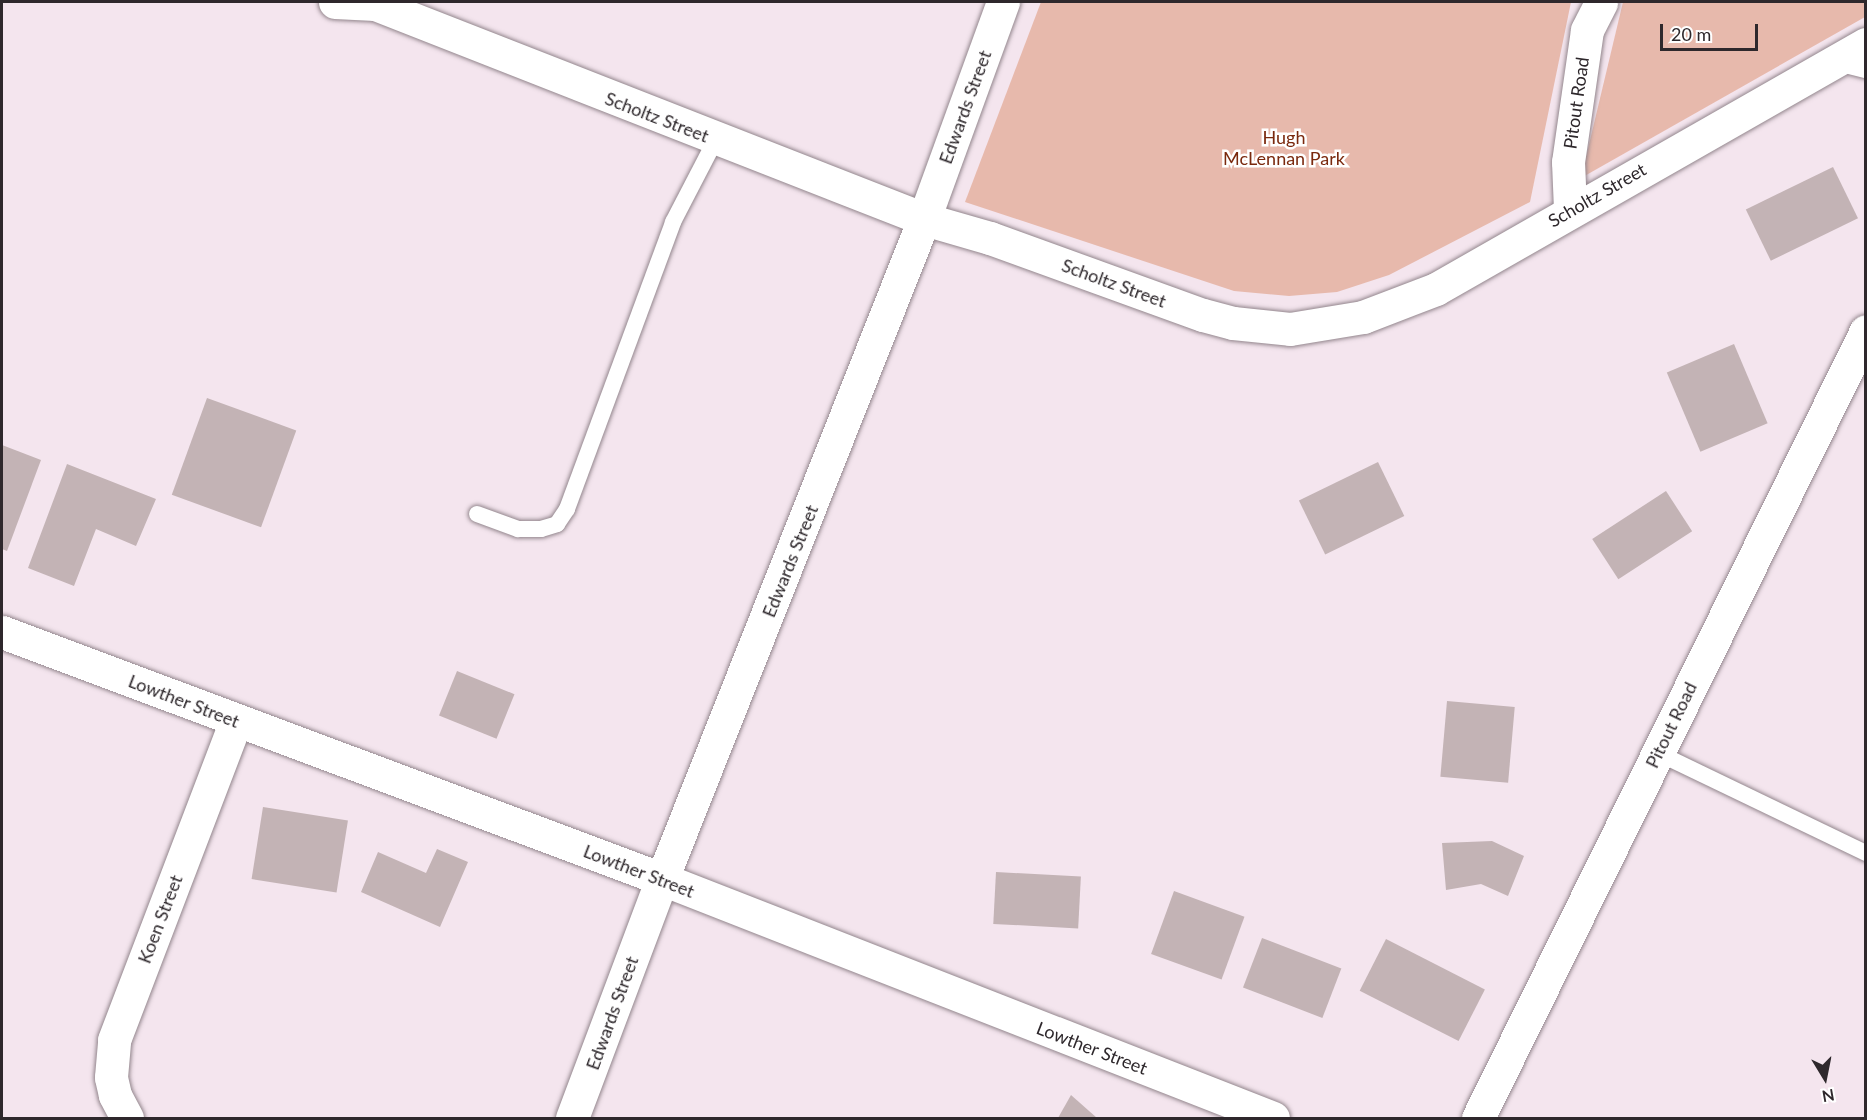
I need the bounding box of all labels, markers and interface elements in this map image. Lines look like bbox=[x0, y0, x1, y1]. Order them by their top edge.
scale bar bbox=[1663, 12, 1760, 50]
text: 20 m bbox=[1671, 23, 1711, 45]
street label: Edwards Street bbox=[934, 47, 996, 167]
street label: Pitout Road bbox=[1559, 56, 1593, 150]
street label: Scholtz Street bbox=[602, 87, 712, 147]
park label: Hugh McLennan Park bbox=[1223, 127, 1345, 170]
street label: Scholtz Street bbox=[1544, 158, 1650, 232]
street label: Scholtz Street bbox=[1059, 254, 1169, 312]
street label: Edwards Street bbox=[758, 502, 822, 620]
street label: Lowther Street bbox=[125, 670, 243, 732]
street label: Pitout Road bbox=[1641, 679, 1701, 771]
street label: Lowther Street bbox=[580, 840, 698, 902]
street label: Koen Street bbox=[133, 872, 187, 966]
street label: Edwards Street bbox=[581, 953, 643, 1073]
street label: Lowther Street bbox=[1033, 1017, 1151, 1079]
north arrow bbox=[1795, 1048, 1855, 1108]
text: N bbox=[1821, 1086, 1836, 1107]

